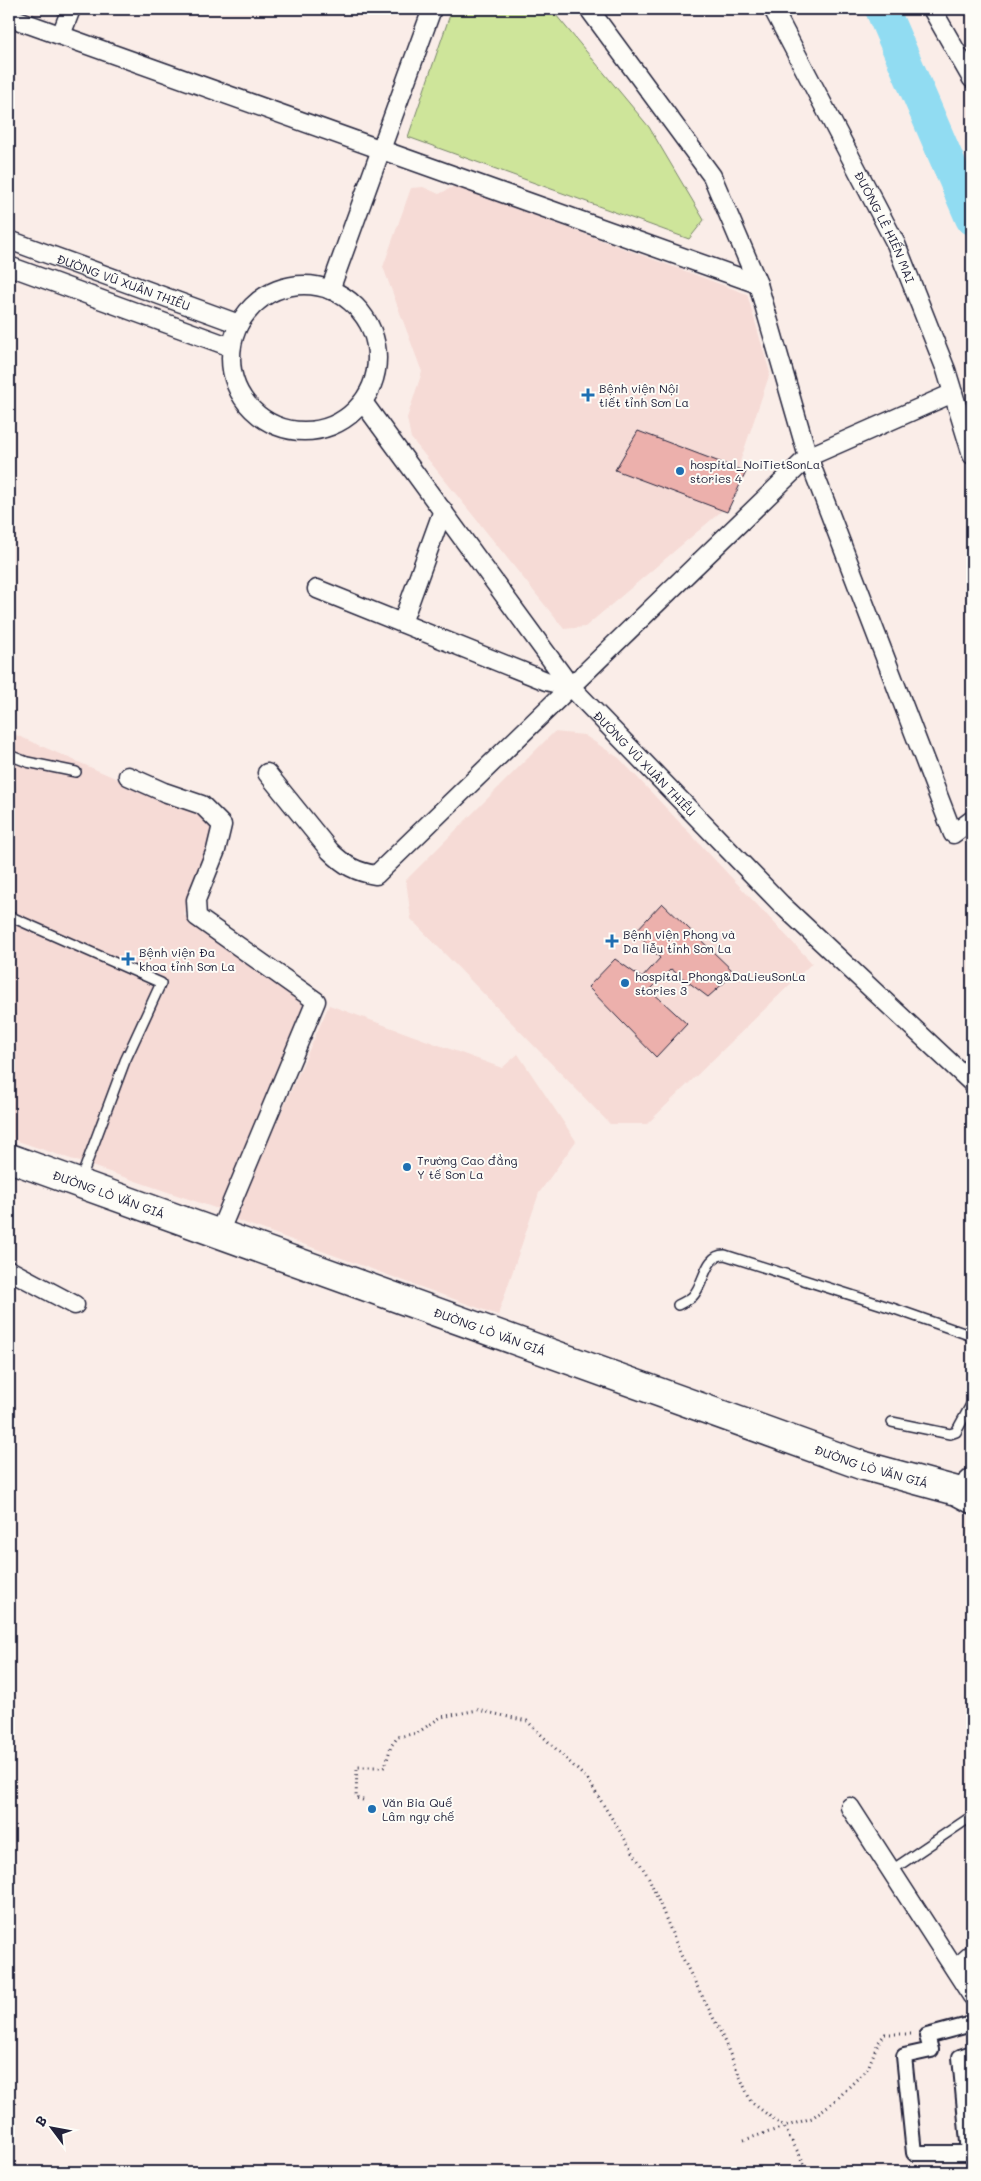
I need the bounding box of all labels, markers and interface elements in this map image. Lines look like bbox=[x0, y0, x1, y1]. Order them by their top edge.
street label: ĐƯỜNG LÊ HIẾN MAI bbox=[851, 168, 919, 285]
street label: ĐƯỜNG VŨ XUÂN THIỀU bbox=[55, 250, 192, 314]
place label: Bệnh viện Nội tiết tỉnh Sơn La bbox=[599, 380, 689, 410]
marker: Bệnh viện Nội tiết tỉnh Sơn La bbox=[581, 388, 595, 402]
place label: hospital_NoiTietSonLa stories 4 bbox=[690, 456, 820, 486]
marker: hospital_NoiTietSonLa stories 4 bbox=[674, 465, 686, 477]
street label: ĐƯỜNG VŨ XUÂN THIỀU bbox=[590, 707, 700, 819]
place label: Bệnh viện Phong và Da liễu tỉnh Sơn La bbox=[623, 926, 736, 956]
marker: Bệnh viện Phong và Da liễu tỉnh Sơn La bbox=[605, 934, 619, 948]
place label: Bệnh viện Đa khoa tỉnh Sơn La bbox=[139, 944, 235, 974]
marker: Bệnh viện Đa khoa tỉnh Sơn La bbox=[121, 952, 135, 966]
place label: hospital_Phong&DaLieuSonLa stories 3 bbox=[635, 968, 806, 998]
marker: hospital_Phong&DaLieuSonLa stories 3 bbox=[619, 977, 631, 989]
place label: Trường Cao đẳng Y tế Sơn La bbox=[417, 1152, 518, 1182]
marker: Trường Cao đẳng Y tế Sơn La bbox=[401, 1161, 413, 1173]
street label: ĐƯỜNG LÒ VĂN GIÁ bbox=[51, 1166, 167, 1221]
street label: ĐƯỜNG LÒ VĂN GIÁ bbox=[432, 1304, 548, 1359]
street label: ĐƯỜNG LÒ VĂN GIÁ bbox=[813, 1441, 930, 1491]
place label: Văn Bia Quế Lâm ngự chế bbox=[382, 1794, 454, 1824]
marker: Văn Bia Quế Lâm ngự chế bbox=[366, 1803, 378, 1815]
north arrow bbox=[28, 2104, 78, 2154]
text: B bbox=[30, 2112, 51, 2130]

